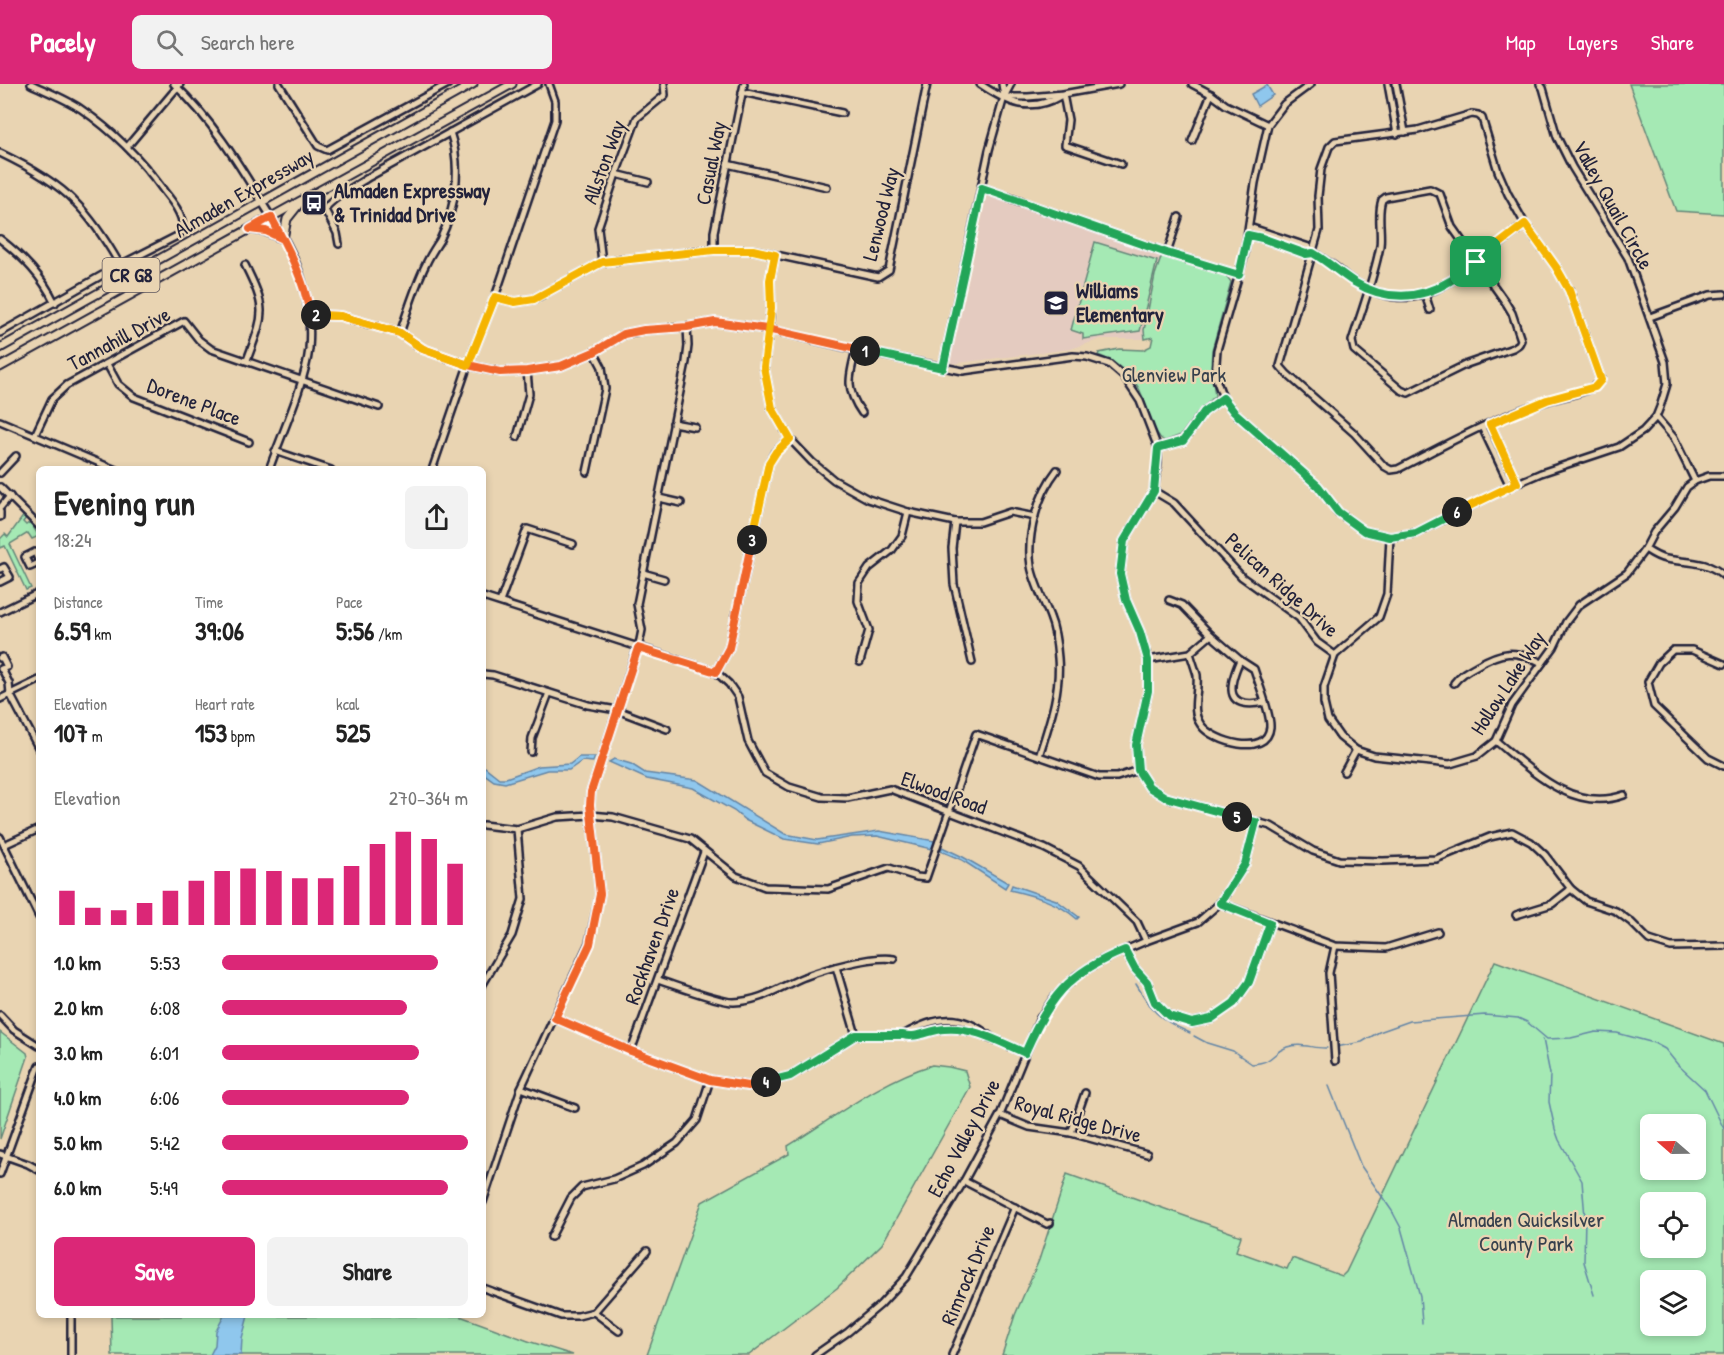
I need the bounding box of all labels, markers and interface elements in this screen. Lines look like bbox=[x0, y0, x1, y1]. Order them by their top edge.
search box bbox=[132, 15, 552, 69]
text: Pacely bbox=[30, 23, 96, 61]
icon: search bbox=[153, 26, 186, 59]
text: Search here bbox=[201, 27, 295, 57]
text: Map bbox=[1506, 28, 1535, 57]
text: Layers bbox=[1568, 28, 1618, 57]
text: Share bbox=[1651, 28, 1694, 57]
street label: Allston Way bbox=[575, 116, 632, 208]
street label: Casual Way bbox=[688, 118, 733, 207]
street label: Valley Quail Circle bbox=[1566, 135, 1661, 274]
street label: Almaden Expressway bbox=[169, 141, 319, 244]
street label: Lenwood Way bbox=[855, 164, 906, 264]
place label: Almaden Expressway & Trinidad Drive bbox=[334, 176, 490, 229]
bus stop icon: Almaden Expressway & Trinidad Drive bbox=[299, 188, 329, 218]
pin bbox=[1450, 236, 1501, 287]
icon: arrive bbox=[1459, 245, 1492, 278]
road number: CR G8 bbox=[102, 258, 160, 292]
place label: Williams Elementary bbox=[1076, 276, 1164, 330]
school or university icon: Williams Elementary bbox=[1041, 288, 1071, 318]
street label: Tannahill Drive bbox=[62, 299, 175, 378]
pin: 2 bbox=[301, 300, 331, 330]
text: 2 bbox=[312, 304, 320, 326]
pin: 1 bbox=[850, 336, 880, 366]
text: 1 bbox=[862, 340, 868, 362]
park label: Glenview Park bbox=[1122, 360, 1227, 389]
street label: Dorene Place bbox=[143, 370, 245, 433]
text: Evening run bbox=[54, 481, 195, 525]
button: share bbox=[405, 486, 468, 549]
pin: 6 bbox=[1442, 497, 1472, 527]
text: 6 bbox=[1454, 501, 1460, 523]
pin: 3 bbox=[737, 525, 767, 555]
text: 18:24 bbox=[54, 526, 91, 553]
street label: Pelican Ridge Drive bbox=[1219, 526, 1346, 644]
text: 3 bbox=[748, 529, 756, 551]
text: Distance bbox=[54, 591, 103, 613]
text: Time bbox=[195, 591, 223, 613]
text: Pace bbox=[336, 591, 363, 613]
text: 6.59 bbox=[54, 613, 90, 648]
text: 39:06 bbox=[195, 613, 244, 648]
text: 5:56 bbox=[336, 613, 374, 648]
text: km bbox=[90, 623, 112, 645]
text: /km bbox=[374, 623, 402, 645]
street label: Hollow Lake Way bbox=[1463, 625, 1552, 740]
text: Elevation bbox=[54, 693, 107, 715]
text: Heart rate bbox=[195, 693, 255, 715]
text: kcal bbox=[336, 693, 359, 715]
text: 107 bbox=[54, 715, 88, 750]
text: 153 bbox=[195, 715, 227, 750]
text: 525 bbox=[336, 715, 370, 750]
text: m bbox=[88, 725, 103, 747]
text: bpm bbox=[227, 725, 255, 747]
street label: Elwood Road bbox=[897, 764, 991, 821]
text: Elevation bbox=[54, 784, 120, 811]
text: 270–364 m bbox=[389, 784, 468, 811]
pin: 5 bbox=[1222, 802, 1252, 832]
text: 5 bbox=[1234, 806, 1240, 828]
street label: Rockhaven Drive bbox=[617, 883, 686, 1008]
text: 1.0 km bbox=[54, 949, 101, 976]
text: 5:53 bbox=[150, 949, 181, 976]
text: 2.0 km bbox=[54, 994, 103, 1021]
text: 6:08 bbox=[150, 994, 180, 1021]
text: 3.0 km bbox=[54, 1039, 103, 1066]
text: 6:01 bbox=[150, 1039, 179, 1066]
pin: 4 bbox=[751, 1067, 781, 1097]
text: 4 bbox=[763, 1071, 769, 1093]
street label: Echo Valley Drive bbox=[920, 1073, 1007, 1202]
text: 4.0 km bbox=[54, 1084, 101, 1111]
text: 6:06 bbox=[150, 1084, 180, 1111]
street label: Royal Ridge Drive bbox=[1012, 1088, 1145, 1149]
north arrow bbox=[1640, 1114, 1706, 1180]
map controls bbox=[1640, 1114, 1706, 1336]
text: 5.0 km bbox=[54, 1129, 102, 1156]
text: 5:42 bbox=[150, 1129, 180, 1156]
text: 6.0 km bbox=[54, 1174, 102, 1201]
text: 5:49 bbox=[150, 1174, 178, 1201]
button: locate bbox=[1640, 1192, 1706, 1258]
park label: Almaden Quicksilver County Park bbox=[1448, 1205, 1604, 1258]
street label: Rimrock Drive bbox=[933, 1220, 1002, 1329]
button: Save bbox=[54, 1237, 255, 1306]
button: Share bbox=[267, 1237, 468, 1306]
button: layers bbox=[1640, 1270, 1706, 1336]

